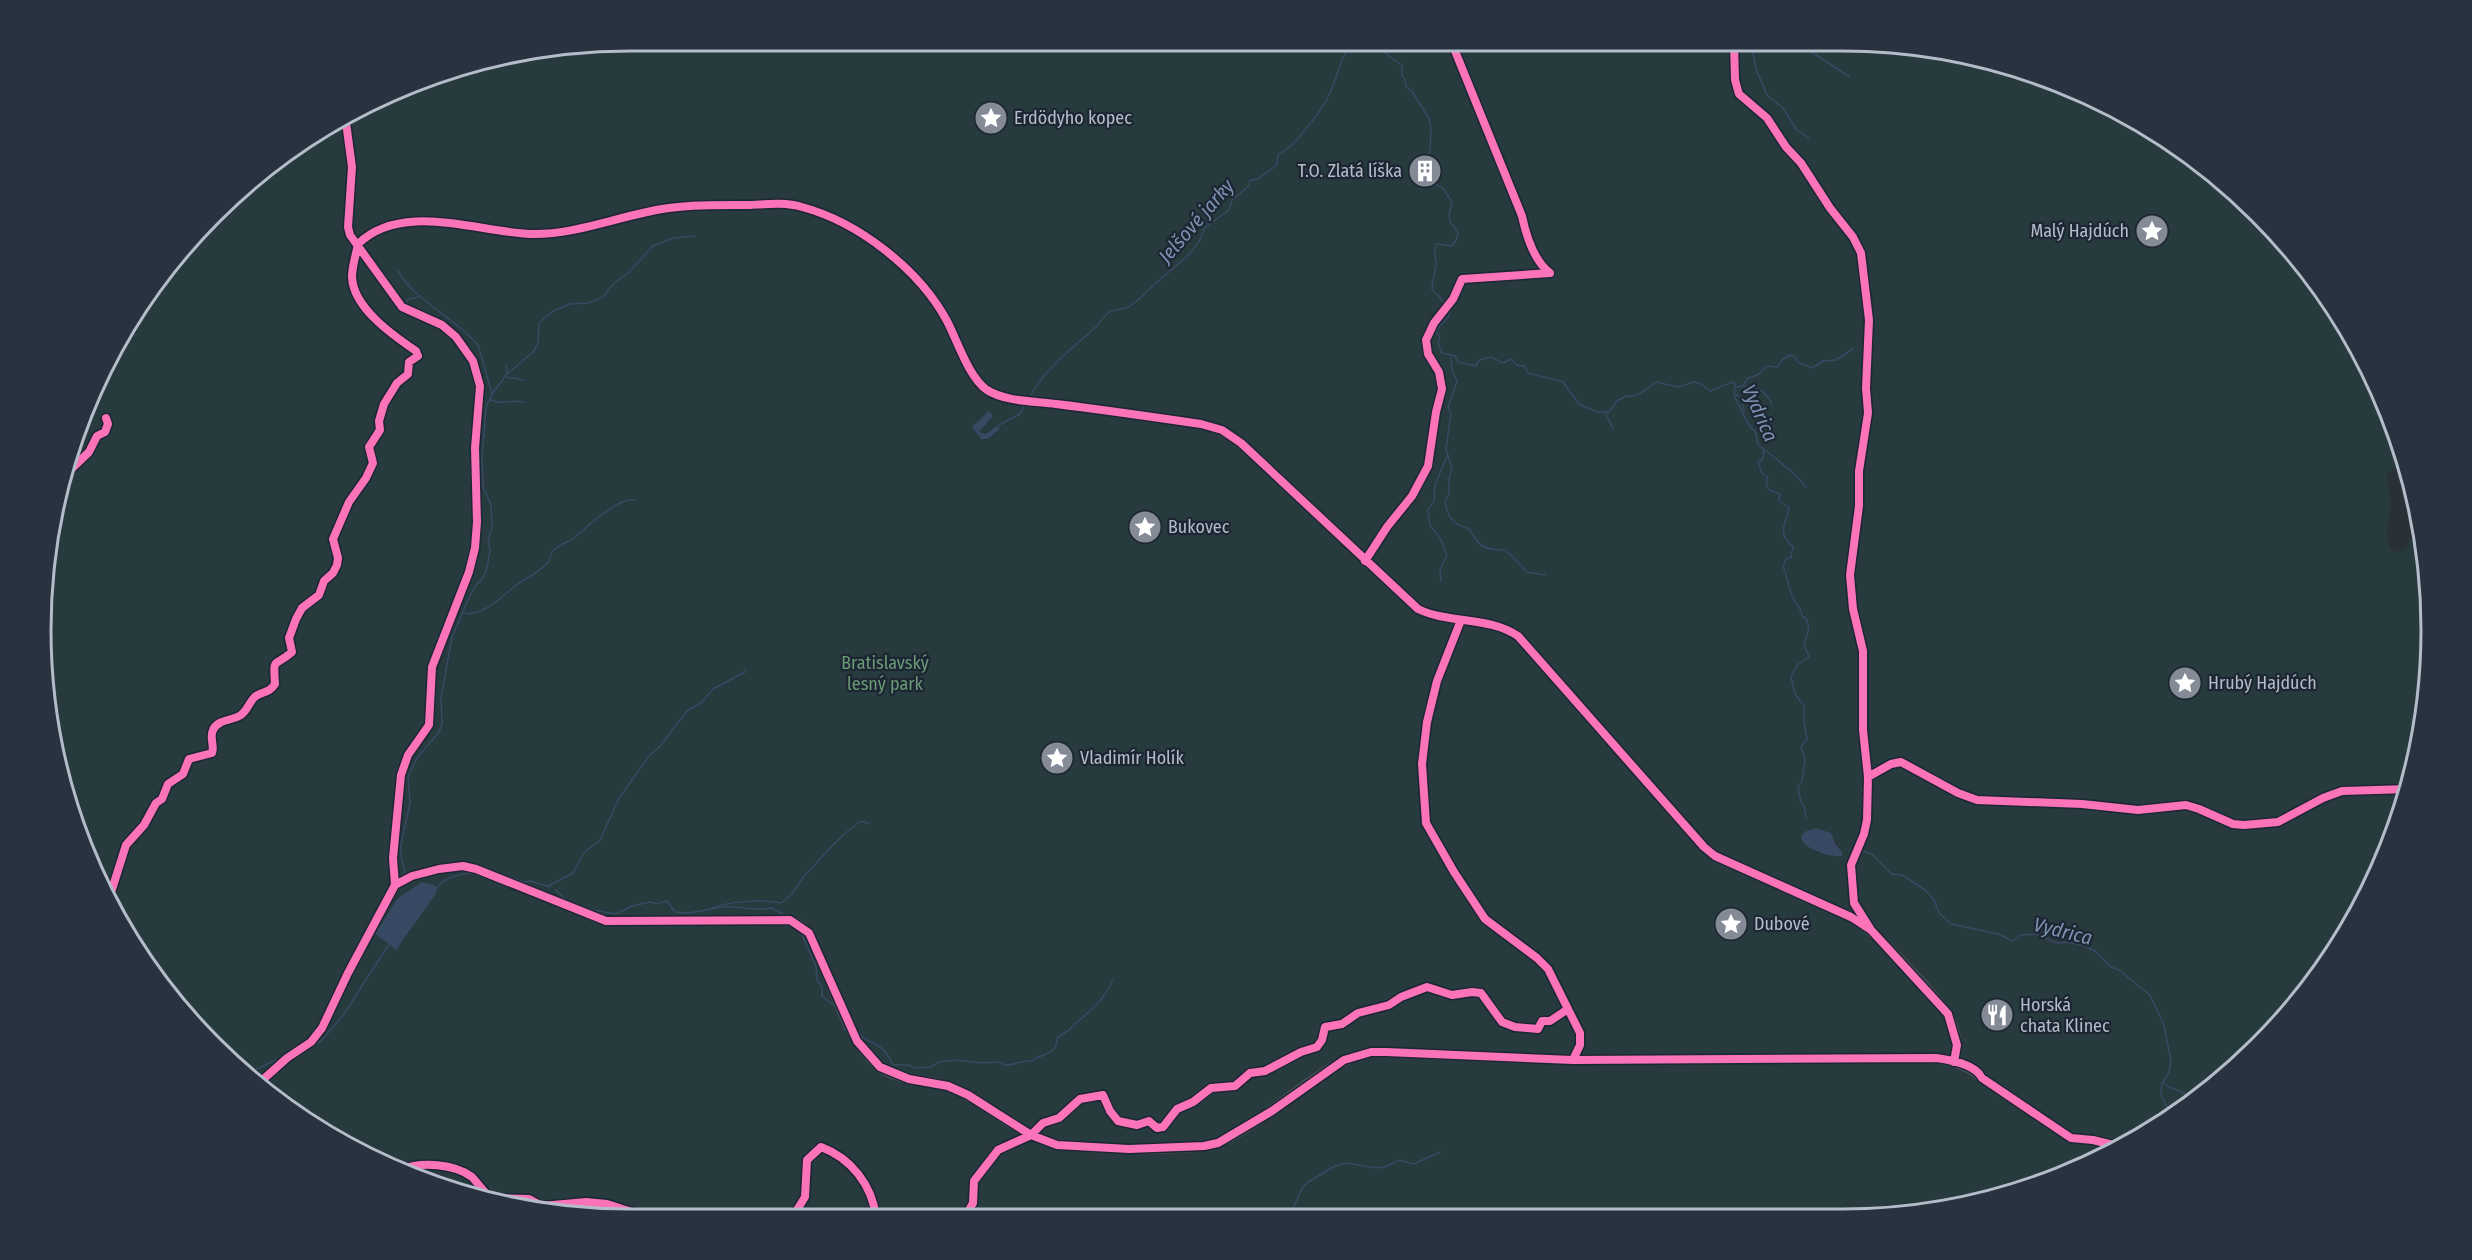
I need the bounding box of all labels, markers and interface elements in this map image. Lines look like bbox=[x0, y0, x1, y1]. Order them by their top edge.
place icon: Erdödyho kopec bbox=[973, 100, 1009, 136]
place label: Erdödyho kopec bbox=[1014, 107, 1132, 129]
building icon: T.O. Zlatá líška bbox=[1407, 153, 1443, 189]
place label: T.O. Zlatá líška bbox=[1298, 160, 1402, 182]
water label: Jelšové jarky bbox=[1152, 173, 1240, 269]
place icon: Malý Hajdúch bbox=[2134, 213, 2170, 249]
place label: Malý Hajdúch bbox=[2030, 220, 2129, 242]
water label: Vydrica bbox=[1737, 381, 1783, 445]
place icon: Bukovec bbox=[1127, 509, 1163, 545]
place label: Bukovec bbox=[1168, 516, 1230, 538]
park label: Bratislavský lesný park bbox=[841, 652, 929, 695]
place icon: Hrubý Hajdúch bbox=[2167, 665, 2203, 701]
place label: Hrubý Hajdúch bbox=[2208, 672, 2317, 694]
place icon: Vladimír Holík bbox=[1039, 740, 1075, 776]
place label: Vladimír Holík bbox=[1080, 747, 1185, 769]
place icon: Dubové bbox=[1713, 906, 1749, 942]
water label: Vydrica bbox=[2031, 912, 2095, 950]
place label: Dubové bbox=[1754, 913, 1810, 935]
place label: Horská chata Klinec bbox=[2020, 994, 2110, 1037]
restaurant icon: Horská chata Klinec bbox=[1979, 997, 2015, 1033]

